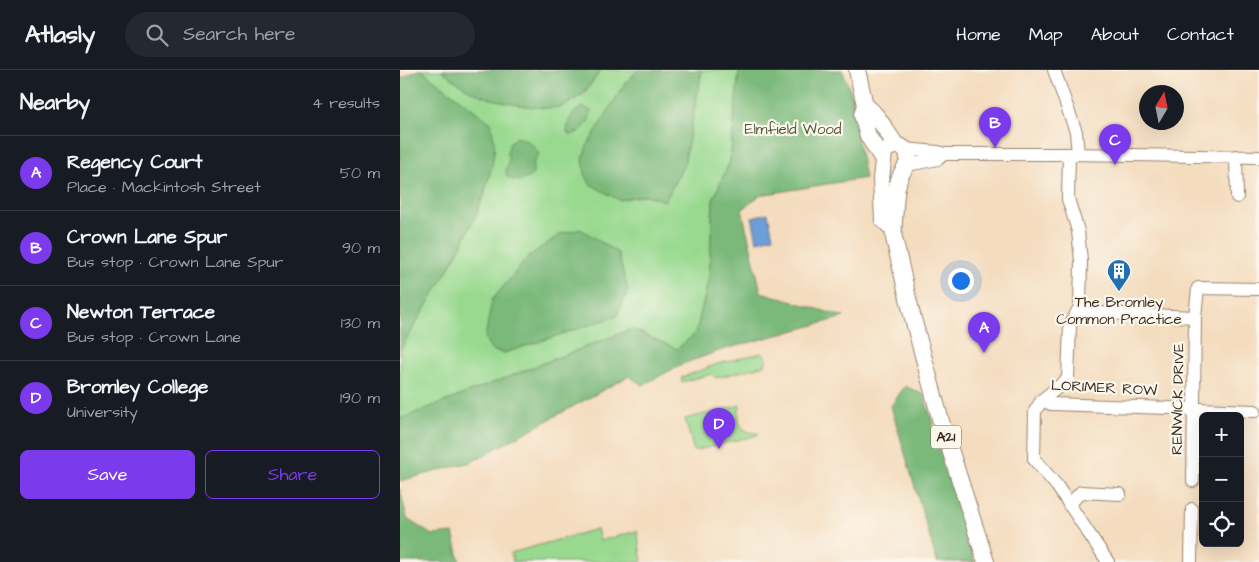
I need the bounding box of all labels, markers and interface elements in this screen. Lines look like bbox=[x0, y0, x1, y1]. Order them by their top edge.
search box bbox=[125, 12, 475, 57]
text: Atlasly bbox=[25, 18, 95, 52]
icon: search bbox=[143, 21, 171, 49]
text: Search here bbox=[183, 21, 295, 48]
text: Home bbox=[956, 22, 1001, 47]
text: Map bbox=[1029, 22, 1063, 47]
text: About bbox=[1091, 22, 1139, 47]
text: Contact bbox=[1167, 22, 1234, 47]
north arrow bbox=[1139, 85, 1184, 130]
text: Nearby bbox=[20, 88, 90, 117]
text: 4 results bbox=[312, 92, 380, 114]
pin: B bbox=[979, 107, 1011, 148]
park label: Elmfield Wood bbox=[745, 119, 842, 140]
pin: C bbox=[1099, 124, 1131, 165]
text: Regency Court bbox=[67, 149, 202, 176]
text: A bbox=[31, 162, 41, 184]
text: 50 m bbox=[340, 162, 380, 184]
text: Place · Mackintosh Street bbox=[67, 176, 261, 198]
text: Crown Lane Spur bbox=[67, 224, 227, 251]
text: B bbox=[30, 237, 42, 259]
text: 90 m bbox=[342, 237, 380, 259]
text: Bus stop · Crown Lane Spur bbox=[67, 251, 283, 273]
building icon: The Bromley Common Practice bbox=[1106, 258, 1132, 292]
your location bbox=[948, 268, 974, 294]
place label: The Bromley Common Practice bbox=[1056, 292, 1182, 330]
text: Newton Terrace bbox=[67, 299, 215, 326]
text: C bbox=[30, 312, 42, 334]
text: 130 m bbox=[341, 312, 380, 334]
pin: A bbox=[968, 312, 1000, 353]
text: Bus stop · Crown Lane bbox=[67, 326, 241, 348]
street label: RENWICK DRIVE bbox=[1167, 343, 1189, 455]
text: Bromley College bbox=[67, 374, 208, 401]
street label: LORIMER ROW bbox=[1050, 375, 1158, 401]
text: D bbox=[31, 387, 41, 409]
text: 190 m bbox=[340, 387, 380, 409]
text: University bbox=[67, 401, 138, 423]
pin: D bbox=[703, 408, 735, 449]
map controls bbox=[1199, 412, 1244, 547]
button: + bbox=[1199, 412, 1244, 457]
road number: A21 bbox=[931, 426, 961, 448]
button: Save bbox=[20, 450, 195, 499]
button: Share bbox=[205, 450, 380, 499]
button: − bbox=[1199, 457, 1244, 502]
button: locate bbox=[1199, 502, 1244, 547]

